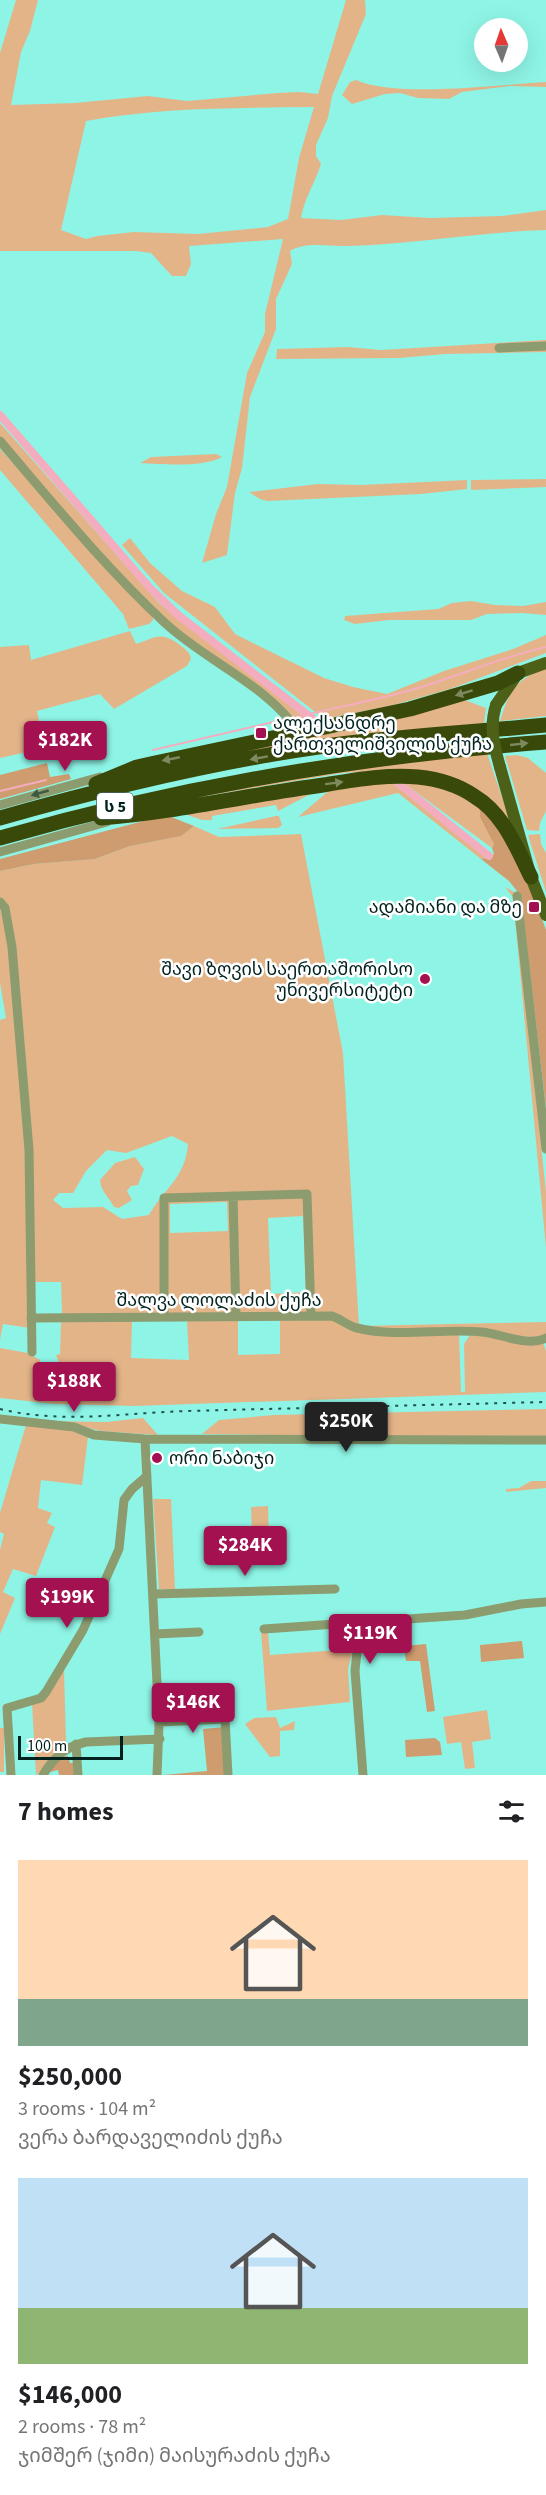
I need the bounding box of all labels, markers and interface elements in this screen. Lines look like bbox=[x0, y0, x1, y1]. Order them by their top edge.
north arrow bbox=[474, 18, 528, 72]
map controls bbox=[474, 18, 528, 72]
one-way arrow bbox=[455, 689, 473, 698]
place label: ალექსანდრე ქართველიშვილის ქუჩა bbox=[273, 711, 492, 757]
pin: $182K bbox=[23, 721, 107, 772]
text: $182K bbox=[38, 726, 92, 754]
marker: ალექსანდრე ქართველიშვილის ქუჩა bbox=[254, 726, 268, 740]
one-way arrow bbox=[510, 739, 529, 749]
one-way arrow bbox=[249, 754, 268, 763]
one-way arrow bbox=[161, 755, 180, 764]
one-way arrow bbox=[324, 779, 343, 788]
one-way arrow bbox=[31, 789, 49, 798]
road number: ს 5 bbox=[97, 793, 133, 819]
place label: ადამიანი და მზე bbox=[369, 895, 522, 920]
marker: ადამიანი და მზე bbox=[527, 900, 541, 914]
place label: შავი ზღვის საერთაშორისო უნივერსიტეტი bbox=[161, 957, 413, 1003]
marker: შავი ზღვის საერთაშორისო უნივერსიტეტი bbox=[418, 972, 432, 986]
street label: შალვა ლოლაძის ქუჩა bbox=[116, 1288, 322, 1313]
pin: $188K bbox=[32, 1362, 116, 1413]
text: $188K bbox=[47, 1367, 101, 1395]
pin: $250K bbox=[304, 1402, 388, 1453]
text: $250K bbox=[319, 1407, 373, 1435]
place label: ორი ნაბიჯი bbox=[169, 1446, 274, 1471]
marker: ორი ნაბიჯი bbox=[150, 1451, 164, 1465]
pin: $284K bbox=[203, 1526, 287, 1577]
text: $284K bbox=[218, 1531, 272, 1559]
pin: $199K bbox=[25, 1578, 109, 1629]
text: $199K bbox=[40, 1583, 94, 1611]
pin: $119K bbox=[328, 1614, 412, 1665]
text: $119K bbox=[343, 1619, 397, 1647]
pin: $146K bbox=[151, 1683, 235, 1734]
text: $146K bbox=[166, 1688, 220, 1716]
scale bar bbox=[18, 1733, 123, 1760]
text: 100 m bbox=[27, 1735, 67, 1757]
text: 7 homes bbox=[18, 1793, 113, 1830]
icon: filters bbox=[495, 1795, 528, 1828]
icon: home bbox=[219, 1899, 327, 2007]
text: $250,000 bbox=[18, 2058, 122, 2095]
text: 3 rooms · 104 m² bbox=[18, 2095, 156, 2123]
text: ვერა ბარდაველიძის ქუჩა bbox=[18, 2124, 283, 2152]
icon: home bbox=[219, 2217, 327, 2325]
text: $146,000 bbox=[18, 2376, 122, 2413]
text: 2 rooms · 78 m² bbox=[18, 2413, 146, 2441]
text: ჯიმშერ (ჯიმი) მაისურაძის ქუჩა bbox=[18, 2442, 331, 2470]

